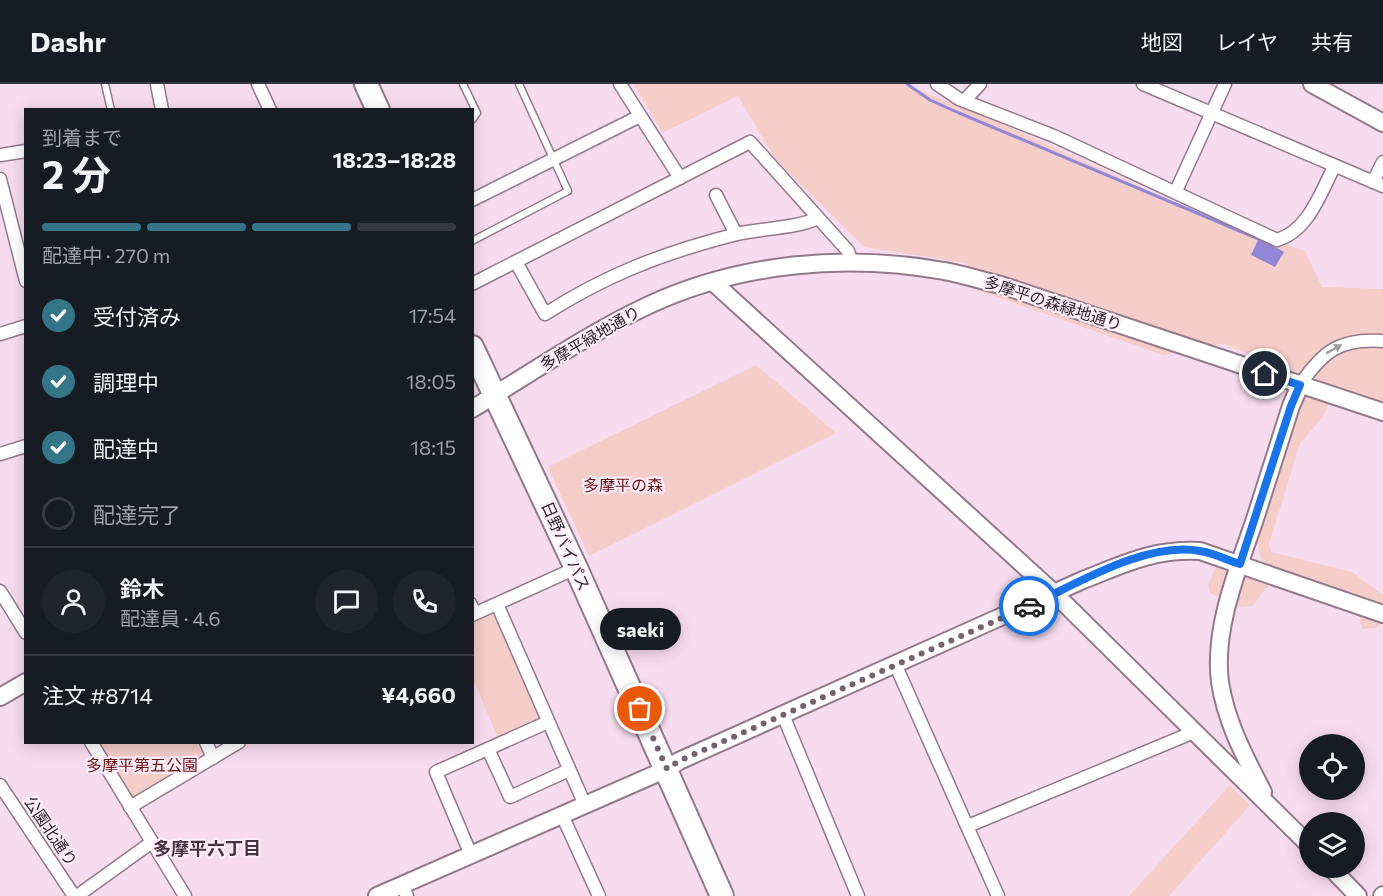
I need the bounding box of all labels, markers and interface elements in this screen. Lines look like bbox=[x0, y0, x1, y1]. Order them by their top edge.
text: Dashr bbox=[30, 24, 106, 58]
text: 地図 bbox=[1141, 29, 1183, 54]
text: レイヤ bbox=[1216, 29, 1278, 54]
text: 共有 bbox=[1311, 29, 1353, 54]
text: 到着まで bbox=[42, 125, 122, 149]
text: 18:23–18:28 bbox=[332, 146, 456, 173]
text: 2 分 bbox=[42, 149, 111, 197]
text: 配達中 · 270 m bbox=[42, 243, 170, 267]
street label: 多摩平の森緑地通り bbox=[982, 271, 1125, 334]
icon: check bbox=[42, 299, 75, 332]
street label: 多摩平緑地通り bbox=[536, 301, 643, 374]
text: 受付済み bbox=[93, 303, 181, 330]
text: 17:54 bbox=[409, 303, 456, 327]
one-way arrow bbox=[1326, 344, 1343, 354]
pin bbox=[1239, 348, 1290, 399]
icon: home bbox=[1248, 357, 1281, 390]
icon: check bbox=[42, 365, 75, 398]
text: 調理中 bbox=[93, 369, 159, 396]
text: 18:05 bbox=[406, 369, 456, 393]
icon: check bbox=[42, 431, 75, 464]
text: 配達中 bbox=[93, 435, 159, 462]
text: 18:15 bbox=[411, 435, 456, 459]
park label: 多摩平の森 bbox=[583, 475, 663, 494]
street label: 日野バイパス bbox=[538, 498, 595, 593]
text: 配達完了 bbox=[93, 501, 181, 528]
button: person bbox=[42, 570, 105, 633]
button: chat bbox=[315, 570, 378, 633]
button: phone bbox=[393, 570, 456, 633]
text: 鈴木 bbox=[120, 575, 164, 602]
courier bbox=[999, 576, 1059, 636]
icon: car bbox=[1013, 590, 1046, 623]
text: 配達員 · 4.6 bbox=[120, 606, 221, 630]
callout: saeki bbox=[600, 607, 680, 649]
text: saeki bbox=[617, 617, 664, 641]
text: ¥4,660 bbox=[381, 681, 456, 708]
text: 注文 #8714 bbox=[42, 682, 153, 709]
pin bbox=[614, 683, 665, 734]
icon: bag bbox=[623, 692, 656, 725]
map controls bbox=[1299, 734, 1365, 878]
button: locate bbox=[1299, 734, 1365, 800]
park label: 多摩平第五公園 bbox=[86, 755, 198, 774]
street label: 公園北通り bbox=[21, 792, 82, 869]
button: layers bbox=[1299, 812, 1365, 878]
district label: 多摩平六丁目 bbox=[153, 837, 261, 859]

